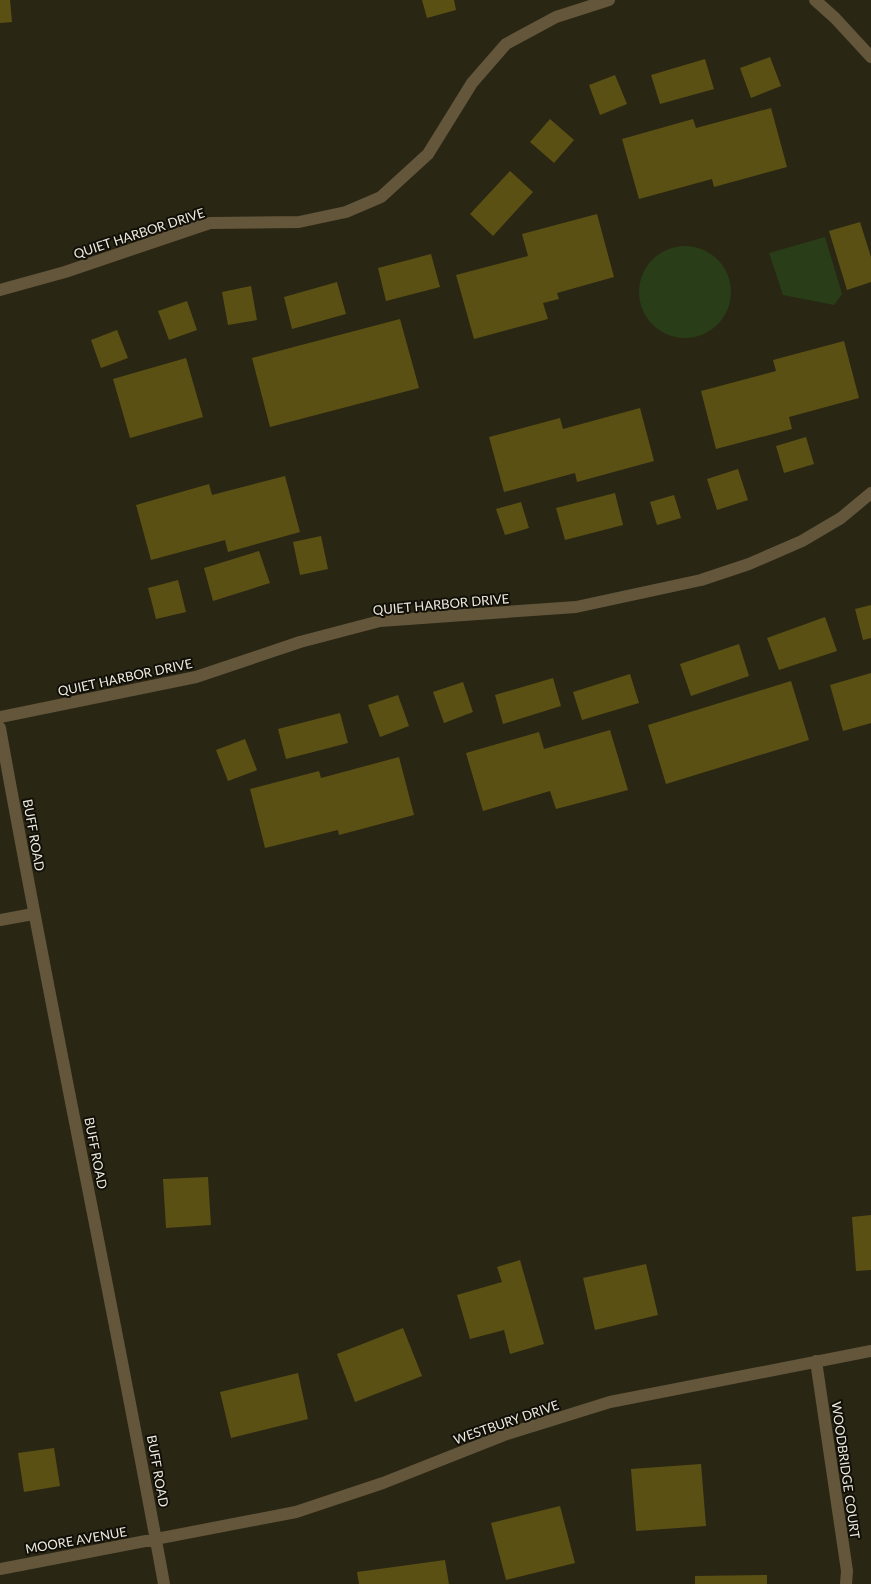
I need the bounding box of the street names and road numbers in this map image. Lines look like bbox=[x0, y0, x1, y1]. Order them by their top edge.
street label: QUIET HARBOR DRIVE bbox=[71, 204, 207, 262]
street label: QUIET HARBOR DRIVE bbox=[372, 590, 510, 618]
street label: QUIET HARBOR DRIVE bbox=[56, 655, 194, 699]
street label: BUFF ROAD bbox=[20, 798, 48, 872]
street label: BUFF ROAD bbox=[81, 1116, 111, 1190]
street label: WESTBURY DRIVE bbox=[451, 1396, 561, 1448]
street label: WOODBRIDGE COURT bbox=[828, 1400, 864, 1540]
street label: BUFF ROAD bbox=[144, 1434, 172, 1508]
street label: MOORE AVENUE bbox=[24, 1523, 128, 1557]

